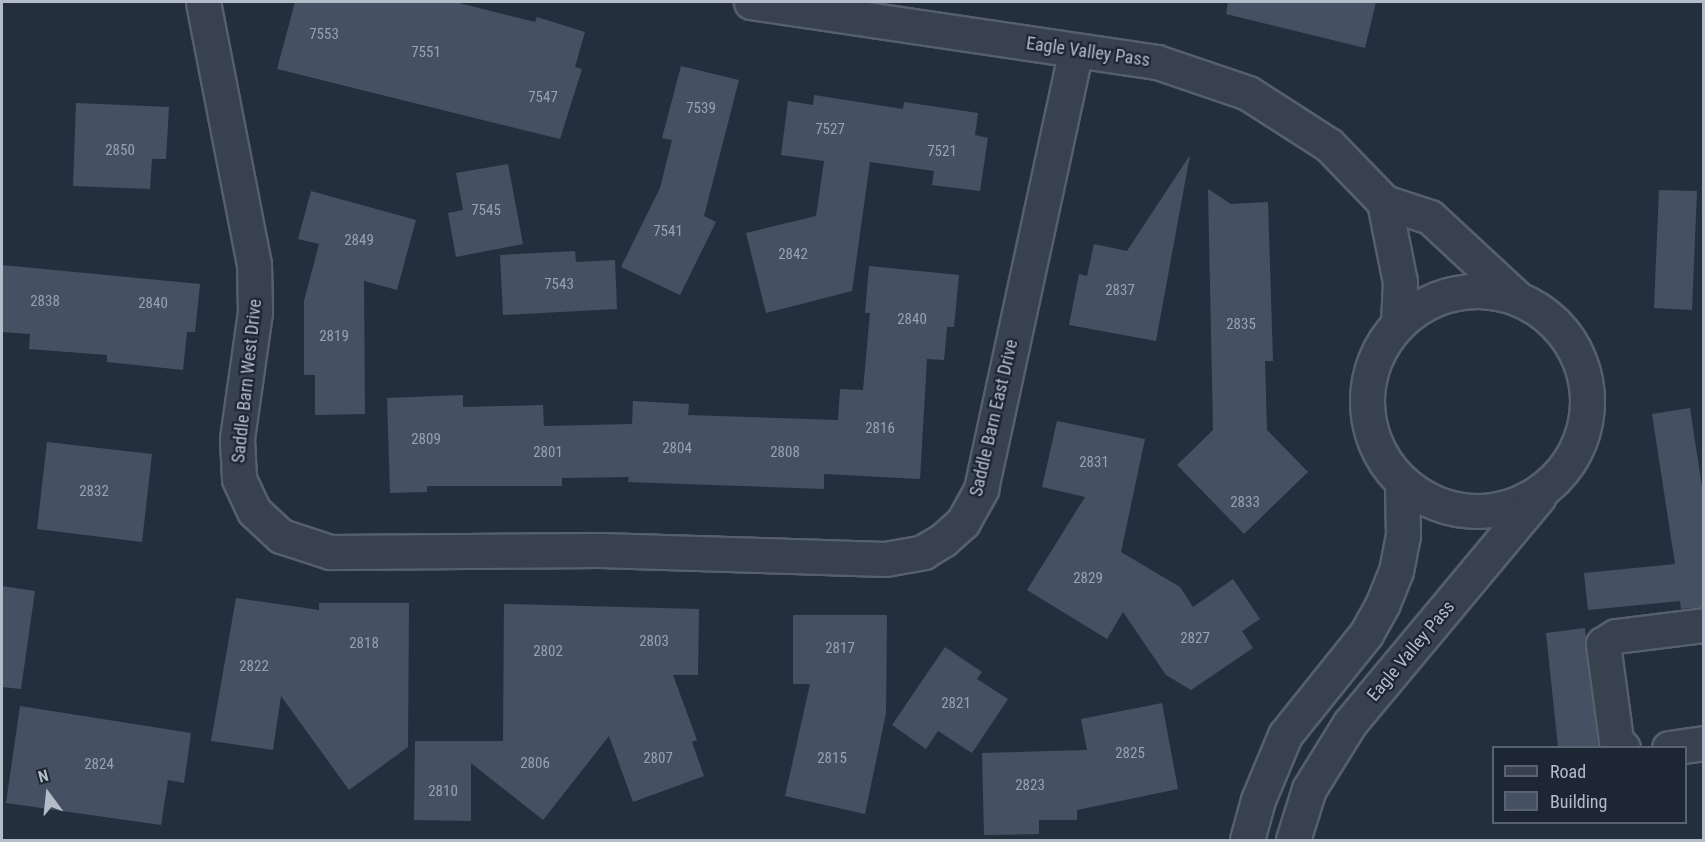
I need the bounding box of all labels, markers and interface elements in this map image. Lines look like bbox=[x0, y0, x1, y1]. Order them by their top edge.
house number: 7553 bbox=[309, 26, 339, 44]
street label: Eagle Valley Pass bbox=[1025, 33, 1151, 71]
house number: 7551 bbox=[411, 44, 441, 62]
house number: 7547 bbox=[528, 89, 558, 107]
house number: 7539 bbox=[686, 100, 716, 118]
house number: 7527 bbox=[815, 121, 845, 139]
house number: 2850 bbox=[105, 142, 135, 160]
house number: 7521 bbox=[927, 143, 957, 161]
house number: 7545 bbox=[471, 202, 501, 220]
house number: 7541 bbox=[653, 223, 683, 241]
house number: 2849 bbox=[344, 232, 374, 250]
house number: 2842 bbox=[778, 246, 808, 264]
house number: 7543 bbox=[544, 276, 574, 294]
house number: 2837 bbox=[1105, 282, 1135, 300]
house number: 2838 bbox=[30, 293, 60, 311]
house number: 2840 bbox=[138, 295, 168, 313]
street label: Saddle Barn West Drive bbox=[228, 298, 266, 464]
house number: 2840 bbox=[897, 311, 927, 329]
house number: 2835 bbox=[1226, 316, 1256, 334]
house number: 2819 bbox=[319, 328, 349, 346]
street label: Saddle Barn East Drive bbox=[965, 337, 1023, 499]
house number: 2816 bbox=[865, 420, 895, 438]
house number: 2809 bbox=[411, 431, 441, 449]
house number: 2804 bbox=[662, 440, 692, 458]
house number: 2801 bbox=[533, 444, 563, 462]
house number: 2808 bbox=[770, 444, 800, 462]
house number: 2831 bbox=[1079, 454, 1109, 472]
house number: 2832 bbox=[79, 483, 109, 501]
house number: 2833 bbox=[1230, 494, 1260, 512]
house number: 2829 bbox=[1073, 570, 1103, 588]
street label: Eagle Valley Pass bbox=[1363, 596, 1459, 706]
house number: 2827 bbox=[1180, 630, 1210, 648]
house number: 2803 bbox=[639, 633, 669, 651]
house number: 2818 bbox=[349, 635, 379, 653]
house number: 2817 bbox=[825, 640, 855, 658]
house number: 2802 bbox=[533, 643, 563, 661]
house number: 2822 bbox=[239, 658, 269, 676]
house number: 2821 bbox=[941, 695, 971, 713]
house number: 2825 bbox=[1115, 745, 1145, 763]
legend bbox=[1492, 746, 1687, 824]
house number: 2807 bbox=[643, 750, 673, 768]
house number: 2815 bbox=[817, 750, 847, 768]
house number: 2806 bbox=[520, 755, 550, 773]
house number: 2824 bbox=[84, 756, 114, 774]
text: Road bbox=[1550, 761, 1586, 782]
north arrow bbox=[18, 764, 78, 824]
text: N bbox=[36, 766, 50, 787]
house number: 2823 bbox=[1015, 777, 1045, 795]
house number: 2810 bbox=[428, 783, 458, 801]
text: Building bbox=[1550, 791, 1607, 812]

